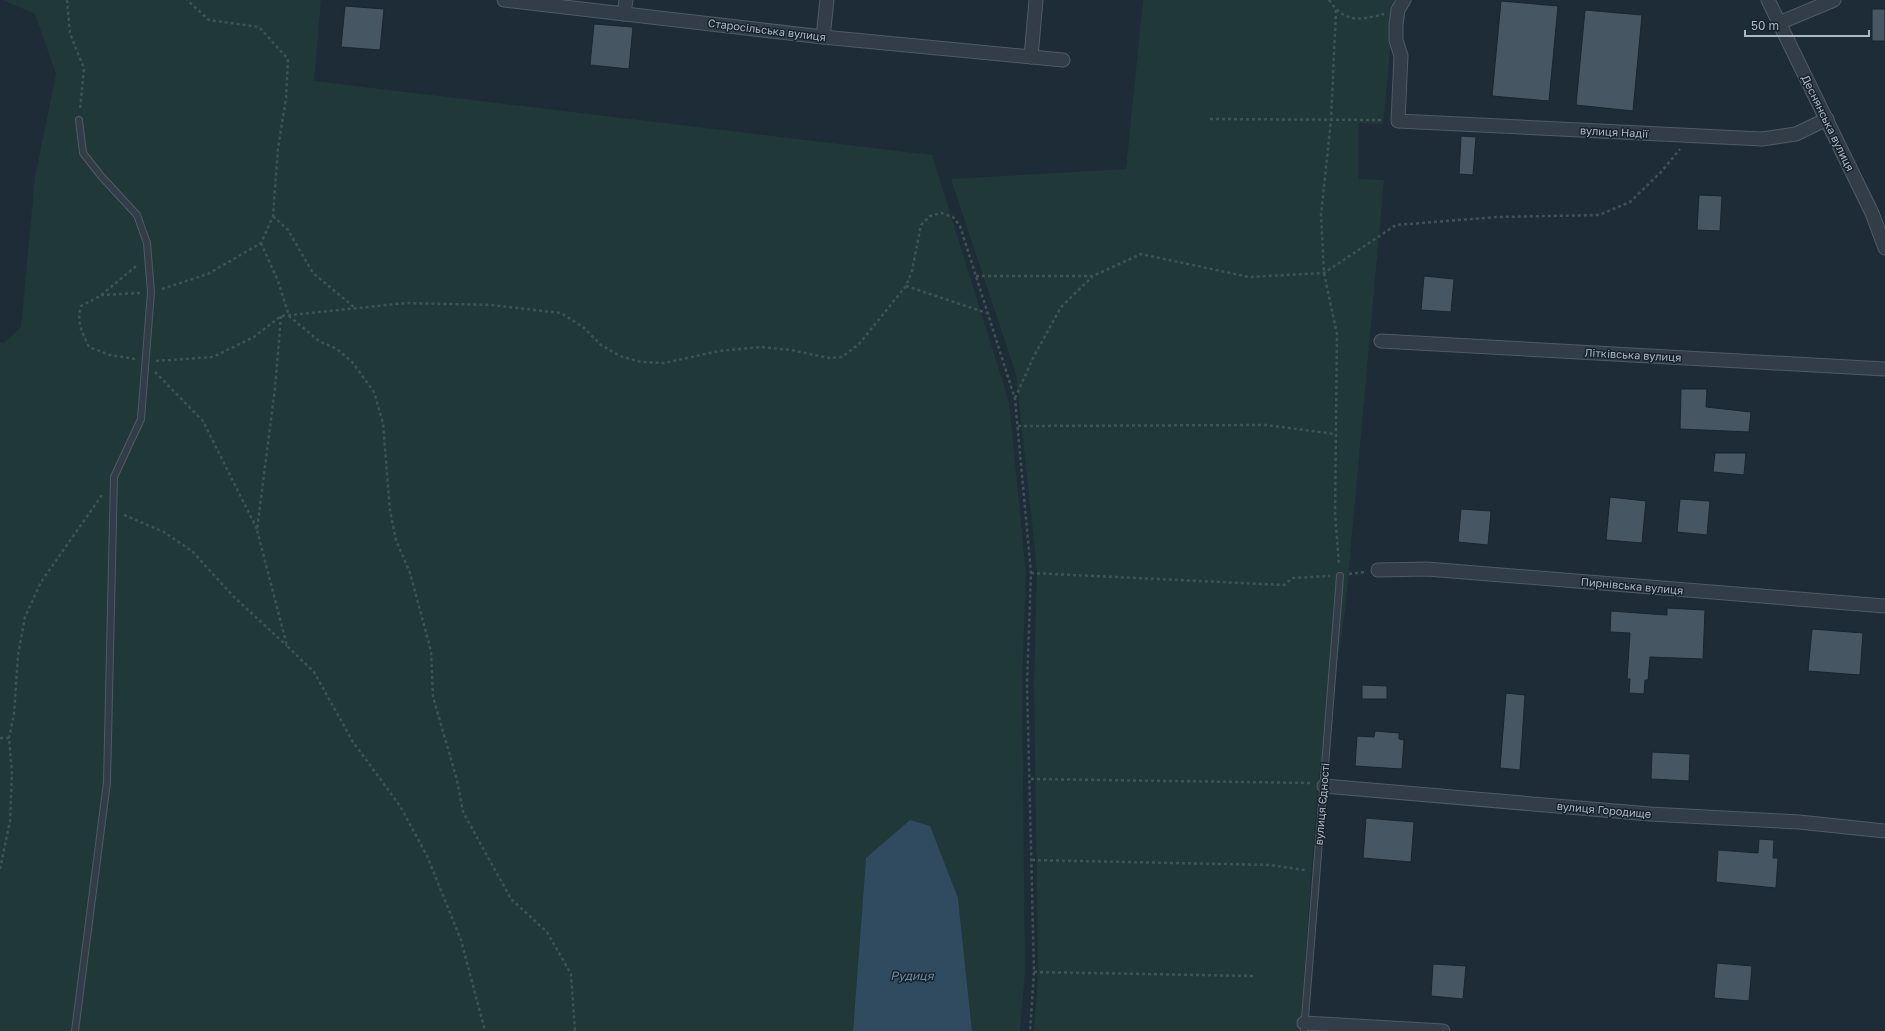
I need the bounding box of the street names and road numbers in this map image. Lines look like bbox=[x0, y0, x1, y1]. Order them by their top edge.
street label: Старосільська вулиця bbox=[707, 16, 827, 43]
street label: Деснянська вулиця bbox=[1800, 73, 1857, 173]
street label: вулиця Надії bbox=[1580, 123, 1650, 140]
street label: Літківська вулиця bbox=[1584, 345, 1682, 364]
street label: Пирнівська вулиця bbox=[1580, 575, 1684, 596]
street label: вулиця Єдності bbox=[1311, 762, 1332, 846]
street label: вулиця Городище bbox=[1556, 799, 1652, 820]

